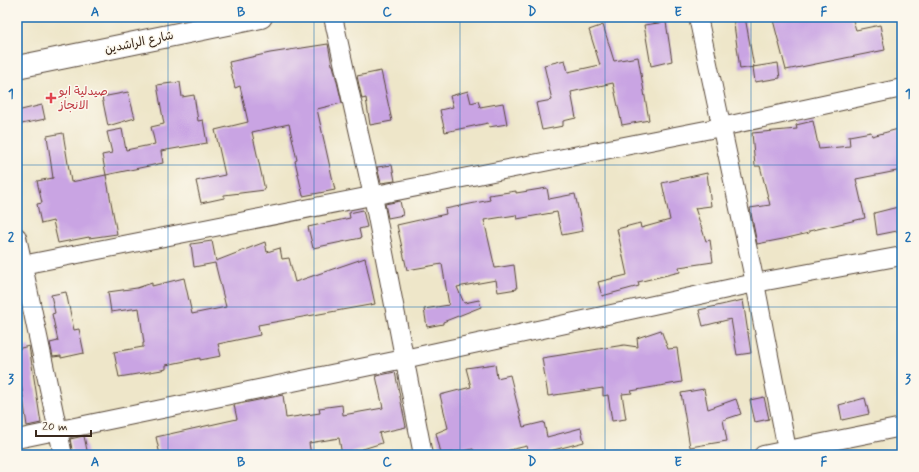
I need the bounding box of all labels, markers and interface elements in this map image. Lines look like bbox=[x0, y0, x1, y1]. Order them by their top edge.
text: A bbox=[91, 4, 99, 21]
text: B bbox=[237, 4, 246, 21]
text: C bbox=[382, 4, 392, 21]
text: D bbox=[528, 4, 537, 21]
text: E bbox=[674, 4, 682, 21]
text: F bbox=[821, 4, 828, 21]
street label: شارع الراشدين bbox=[103, 28, 175, 58]
place label: صيدلية ابو الانجاز bbox=[58, 84, 108, 114]
text: 1 bbox=[8, 86, 14, 103]
text: 1 bbox=[905, 86, 911, 103]
marker: صيدلية ابو الانجاز bbox=[46, 93, 56, 103]
text: 2 bbox=[8, 229, 15, 246]
text: 2 bbox=[905, 229, 912, 246]
text: 3 bbox=[8, 371, 14, 388]
text: 3 bbox=[905, 371, 911, 388]
scale bar bbox=[36, 412, 91, 438]
text: 20 m bbox=[42, 419, 68, 435]
text: A bbox=[91, 454, 99, 471]
text: B bbox=[237, 454, 246, 471]
text: C bbox=[382, 454, 392, 471]
text: D bbox=[528, 454, 537, 471]
text: E bbox=[674, 454, 682, 471]
text: F bbox=[821, 454, 828, 471]

